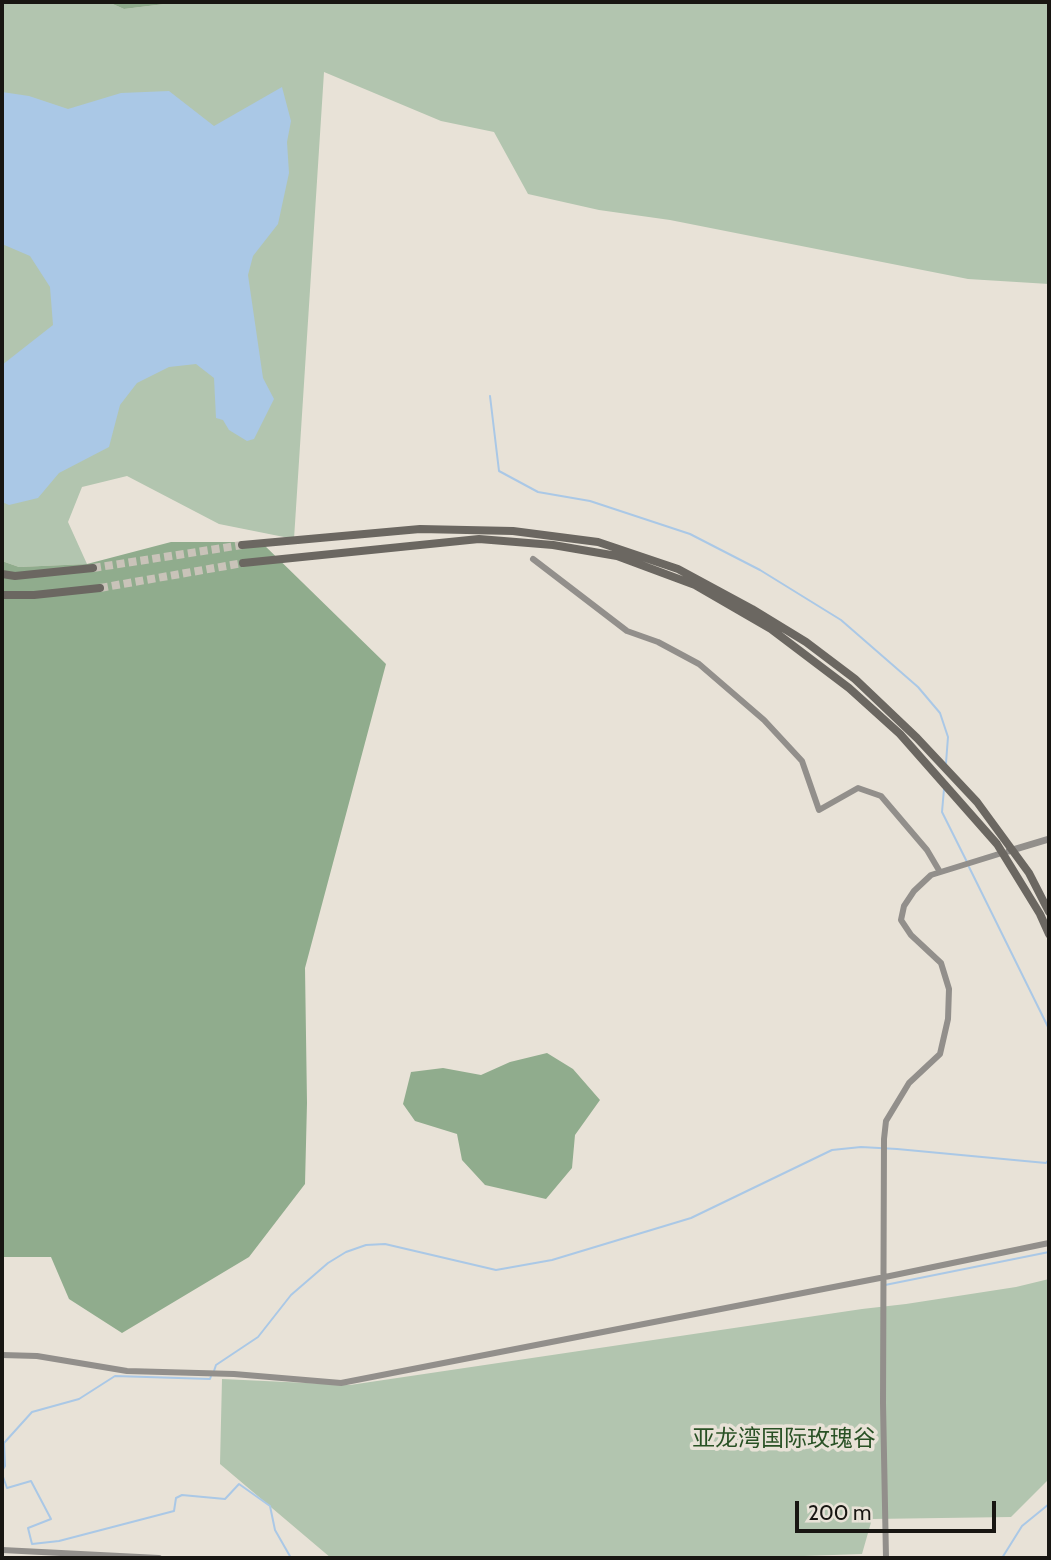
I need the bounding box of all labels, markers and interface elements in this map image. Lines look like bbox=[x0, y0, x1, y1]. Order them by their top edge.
park label: 亚龙湾国际玫瑰谷 bbox=[692, 1425, 876, 1453]
scale bar bbox=[799, 1486, 1000, 1530]
text: 200 m bbox=[808, 1500, 871, 1525]

